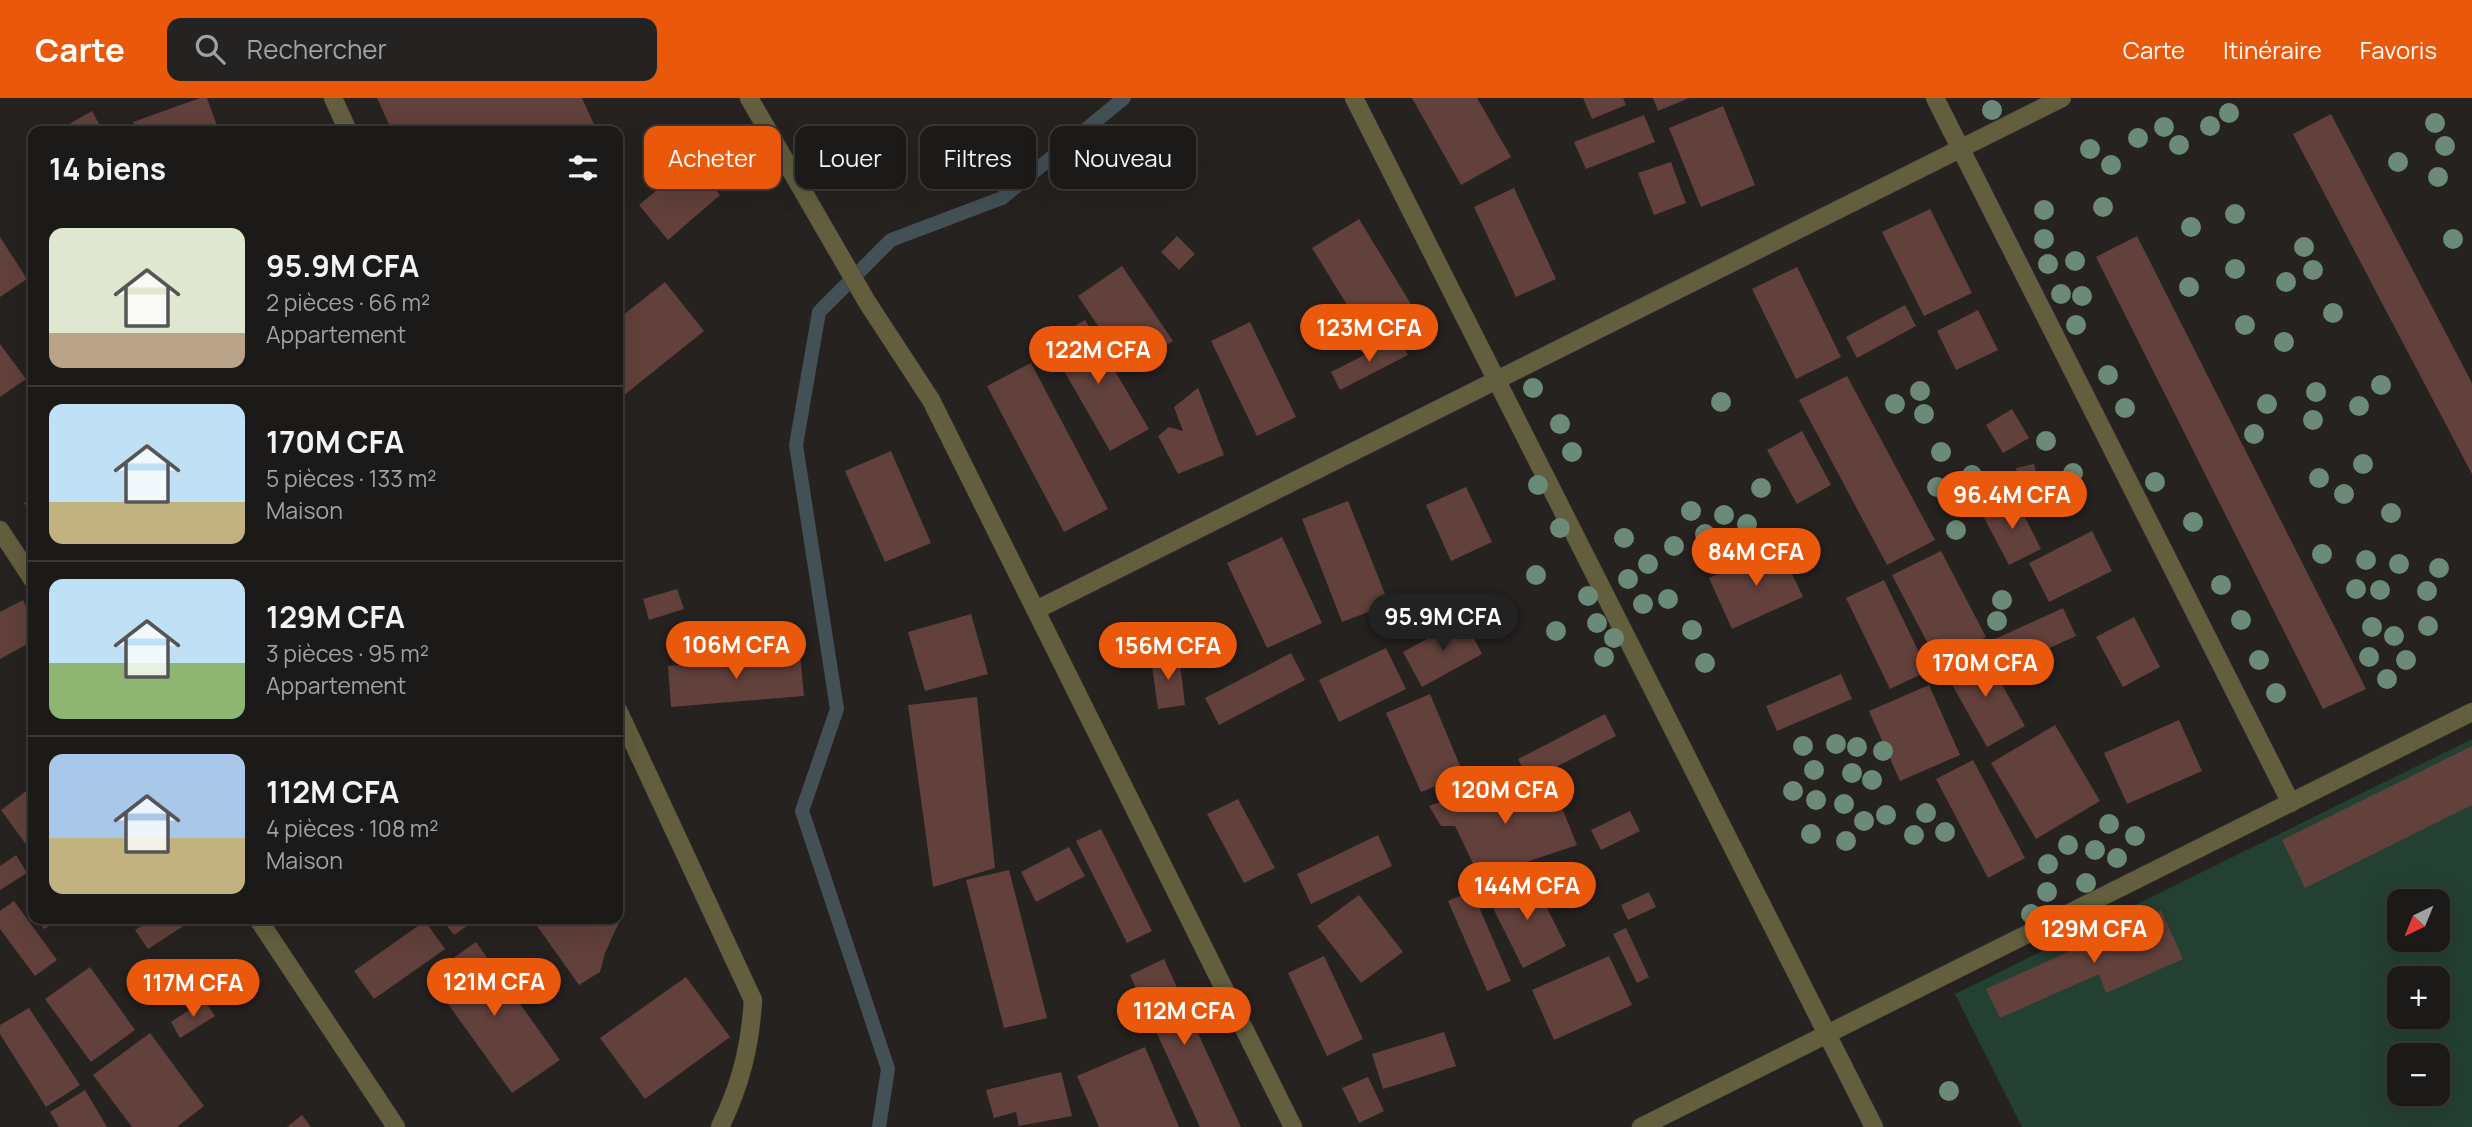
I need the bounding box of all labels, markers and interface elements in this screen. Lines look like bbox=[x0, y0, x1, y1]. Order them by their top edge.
search box bbox=[167, 18, 657, 81]
text: Carte bbox=[35, 27, 125, 72]
icon: search bbox=[191, 30, 229, 68]
text: Rechercher bbox=[247, 31, 387, 67]
text: Carte bbox=[2123, 33, 2185, 66]
text: Itinéraire bbox=[2223, 33, 2322, 66]
text: Favoris bbox=[2360, 33, 2437, 66]
chip: Acheter bbox=[644, 126, 781, 189]
chip: Louer bbox=[795, 126, 906, 189]
chip: Filtres bbox=[920, 126, 1036, 189]
chip: Nouveau bbox=[1050, 126, 1196, 189]
text: 14 biens bbox=[49, 148, 166, 189]
icon: filters bbox=[564, 149, 602, 187]
text: 95.9M CFA bbox=[266, 245, 419, 286]
icon: home bbox=[105, 256, 189, 340]
text: 2 pièces · 66 m² bbox=[266, 286, 430, 318]
pin: 123M CFA bbox=[1297, 304, 1441, 364]
text: 123M CFA bbox=[1316, 311, 1422, 343]
text: Appartement bbox=[266, 318, 406, 350]
pin: 122M CFA bbox=[1026, 327, 1170, 386]
text: 122M CFA bbox=[1045, 333, 1151, 365]
text: 170M CFA bbox=[266, 421, 404, 462]
icon: home bbox=[105, 432, 189, 516]
text: 5 pièces · 133 m² bbox=[266, 462, 436, 494]
pin: 96.4M CFA bbox=[1932, 472, 2092, 531]
text: 96.4M CFA bbox=[1953, 478, 2071, 510]
text: Maison bbox=[266, 494, 343, 526]
pin: 84M CFA bbox=[1691, 528, 1821, 588]
text: 84M CFA bbox=[1708, 535, 1804, 567]
pin: 95.9M CFA bbox=[1363, 594, 1523, 653]
text: 129M CFA bbox=[266, 596, 405, 637]
text: 95.9M CFA bbox=[1384, 600, 1502, 632]
icon: home bbox=[105, 607, 189, 691]
pin: 106M CFA bbox=[664, 622, 808, 681]
pin: 156M CFA bbox=[1096, 622, 1240, 682]
text: 106M CFA bbox=[682, 628, 790, 660]
text: 156M CFA bbox=[1115, 629, 1221, 661]
text: 3 pièces · 95 m² bbox=[266, 637, 429, 669]
pin: 170M CFA bbox=[1913, 640, 2057, 699]
text: 170M CFA bbox=[1932, 646, 2038, 678]
text: Appartement bbox=[266, 669, 406, 701]
pin: 120M CFA bbox=[1433, 766, 1577, 826]
text: 112M CFA bbox=[266, 771, 399, 812]
text: 120M CFA bbox=[1451, 773, 1559, 805]
icon: home bbox=[105, 782, 189, 866]
text: 4 pièces · 108 m² bbox=[266, 812, 439, 844]
text: Maison bbox=[266, 844, 343, 876]
pin: 144M CFA bbox=[1455, 862, 1599, 922]
text: 144M CFA bbox=[1474, 869, 1580, 901]
north arrow bbox=[2387, 889, 2450, 952]
map controls bbox=[2387, 889, 2450, 1106]
pin: 129M CFA bbox=[2022, 906, 2166, 965]
text: 129M CFA bbox=[2041, 912, 2147, 944]
pin: 121M CFA bbox=[422, 958, 566, 1018]
pin: 117M CFA bbox=[121, 960, 265, 1019]
text: 121M CFA bbox=[443, 965, 545, 997]
text: 117M CFA bbox=[143, 966, 243, 998]
button: + bbox=[2387, 966, 2450, 1029]
pin: 112M CFA bbox=[1112, 988, 1256, 1047]
text: 112M CFA bbox=[1133, 994, 1235, 1026]
button: − bbox=[2387, 1043, 2450, 1106]

